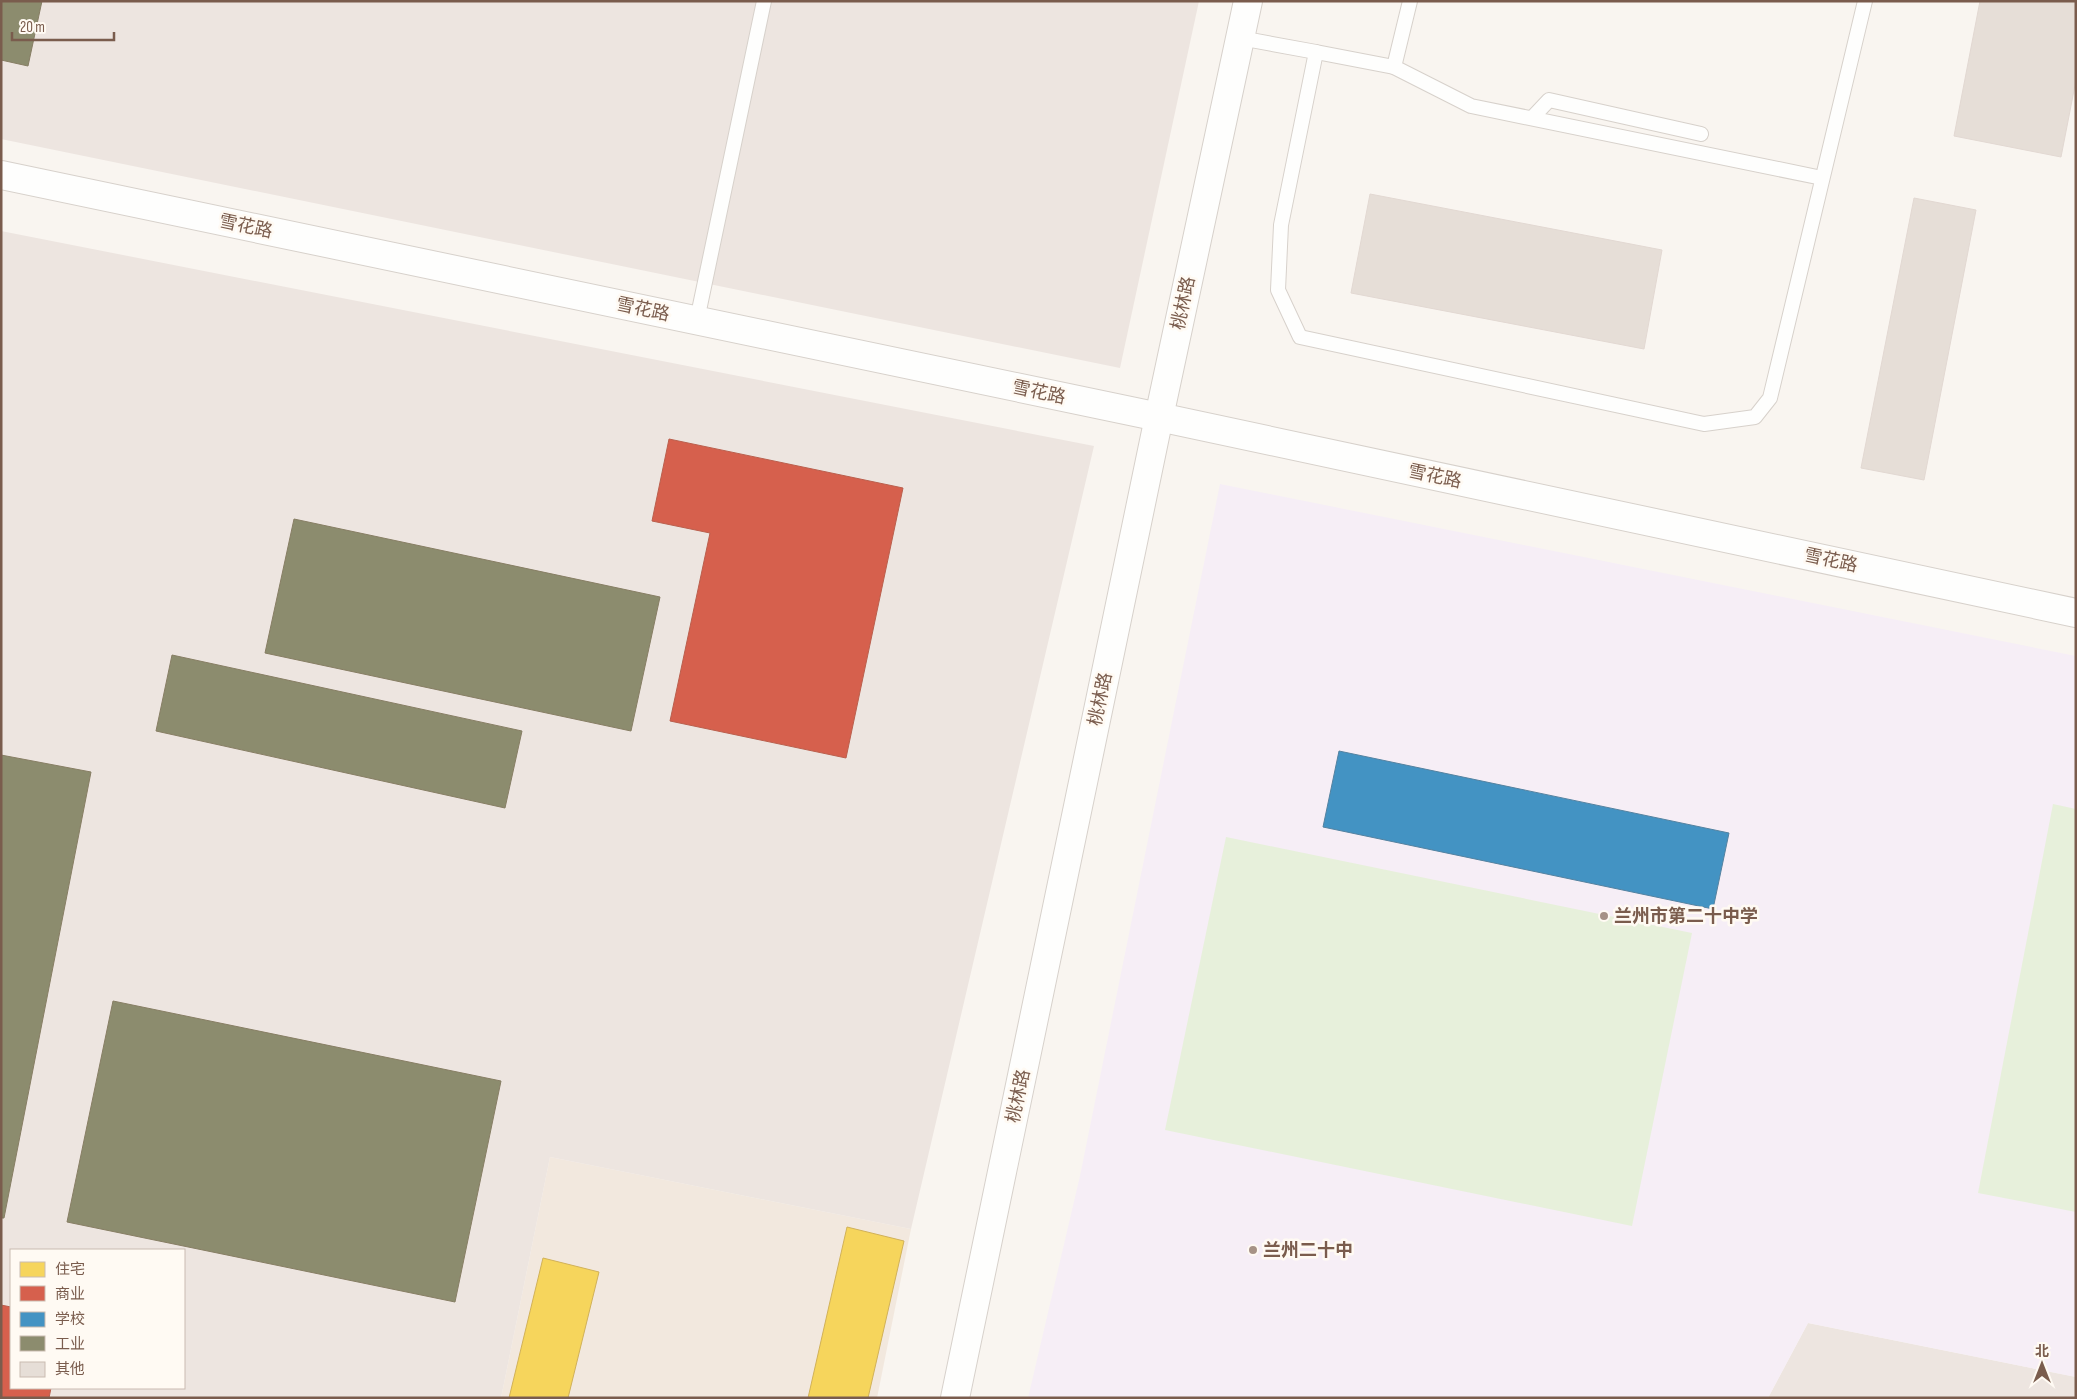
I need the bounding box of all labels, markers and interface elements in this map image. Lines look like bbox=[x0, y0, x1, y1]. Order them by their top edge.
scale bar bbox=[12, 10, 115, 42]
text: 20 m bbox=[20, 18, 45, 37]
street label: 雪花路 bbox=[217, 211, 274, 242]
street label: 桃林路 bbox=[1168, 275, 1199, 332]
street label: 雪花路 bbox=[614, 294, 671, 325]
street label: 雪花路 bbox=[1010, 377, 1067, 408]
street label: 雪花路 bbox=[1406, 461, 1463, 492]
street label: 雪花路 bbox=[1802, 545, 1859, 576]
street label: 桃林路 bbox=[1085, 671, 1116, 728]
place label: 兰州市第二十中学 bbox=[1614, 906, 1758, 927]
marker: 兰州市第二十中学 bbox=[1598, 910, 1610, 922]
street label: 桃林路 bbox=[1003, 1068, 1034, 1125]
place label: 兰州二十中 bbox=[1263, 1240, 1353, 1261]
marker: 兰州二十中 bbox=[1247, 1244, 1259, 1256]
legend bbox=[10, 1249, 185, 1389]
text: 住宅 bbox=[55, 1260, 85, 1279]
text: 商业 bbox=[55, 1285, 85, 1304]
text: 学校 bbox=[55, 1310, 85, 1329]
text: 工业 bbox=[55, 1335, 85, 1354]
north arrow bbox=[2017, 1339, 2067, 1389]
text: 北 bbox=[2035, 1343, 2049, 1360]
text: 其他 bbox=[55, 1360, 85, 1379]

